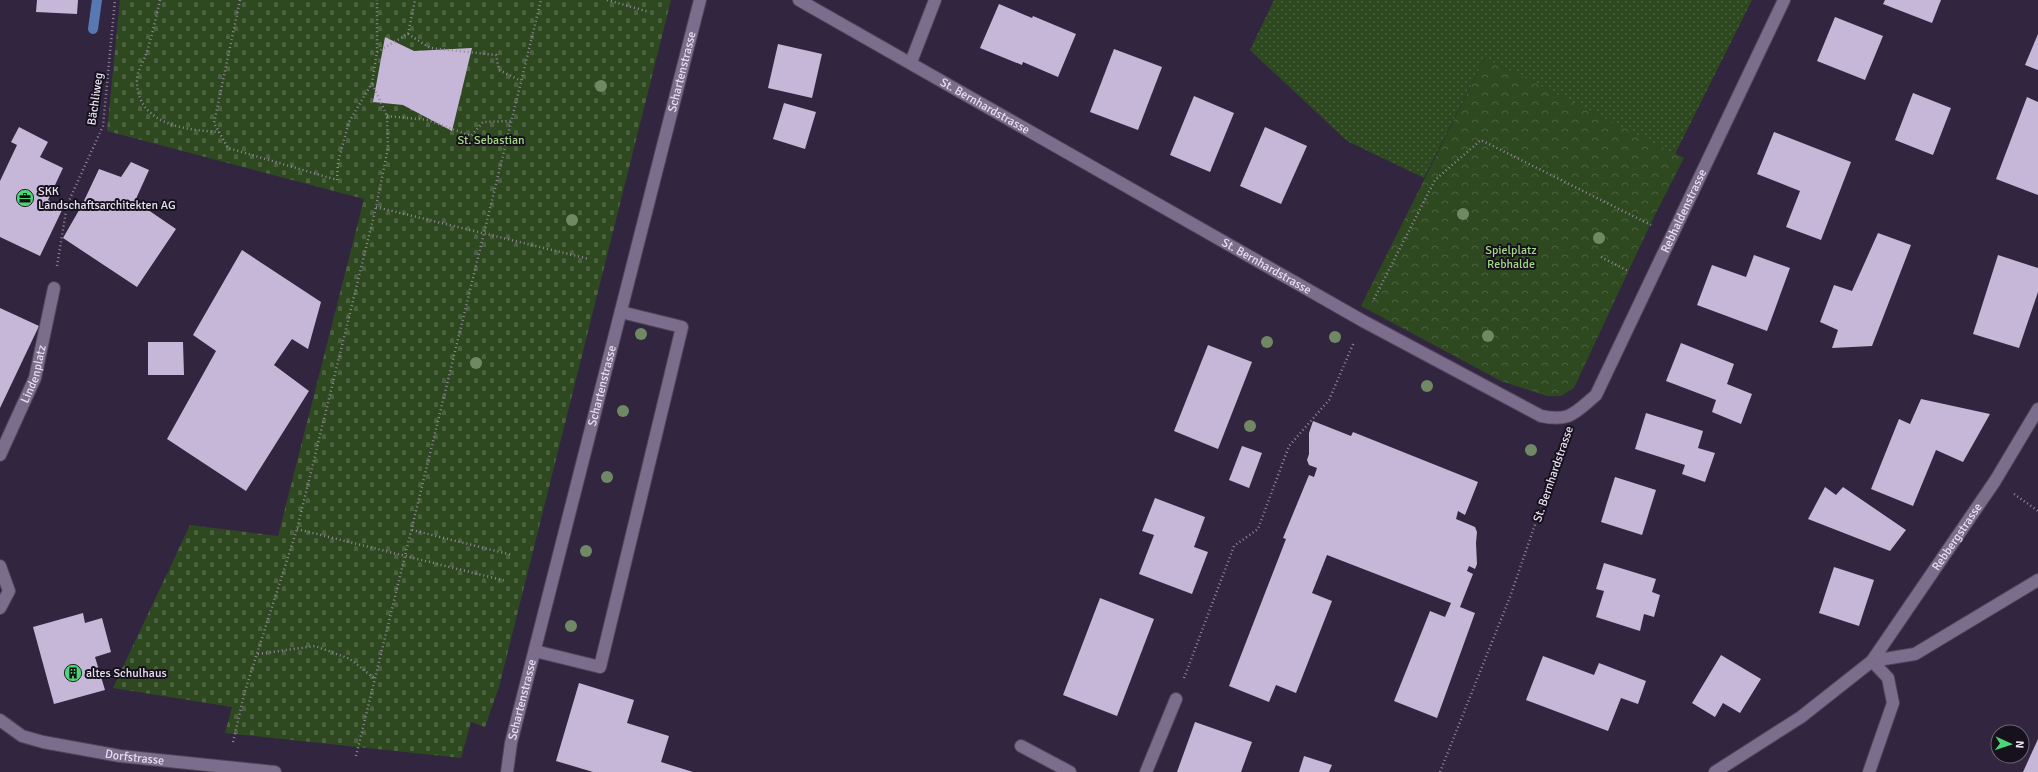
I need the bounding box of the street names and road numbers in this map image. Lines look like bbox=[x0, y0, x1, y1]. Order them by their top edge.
street label: Schartenstrasse bbox=[665, 30, 700, 114]
street label: Bächliweg bbox=[84, 72, 107, 126]
street label: St. Bernhardstrasse bbox=[937, 75, 1032, 138]
street label: Rebhaldenstrasse bbox=[1658, 167, 1710, 255]
street label: St. Bernhardstrasse bbox=[1219, 235, 1314, 298]
street label: Lindenplatz bbox=[18, 344, 50, 406]
street label: Schartenstrasse bbox=[585, 344, 620, 428]
street label: St. Bernhardstrasse bbox=[1530, 424, 1577, 524]
street label: Rebbergstrasse bbox=[1929, 500, 1986, 574]
street label: Schartenstrasse bbox=[505, 658, 540, 742]
street label: Dorfstrasse bbox=[104, 746, 165, 769]

